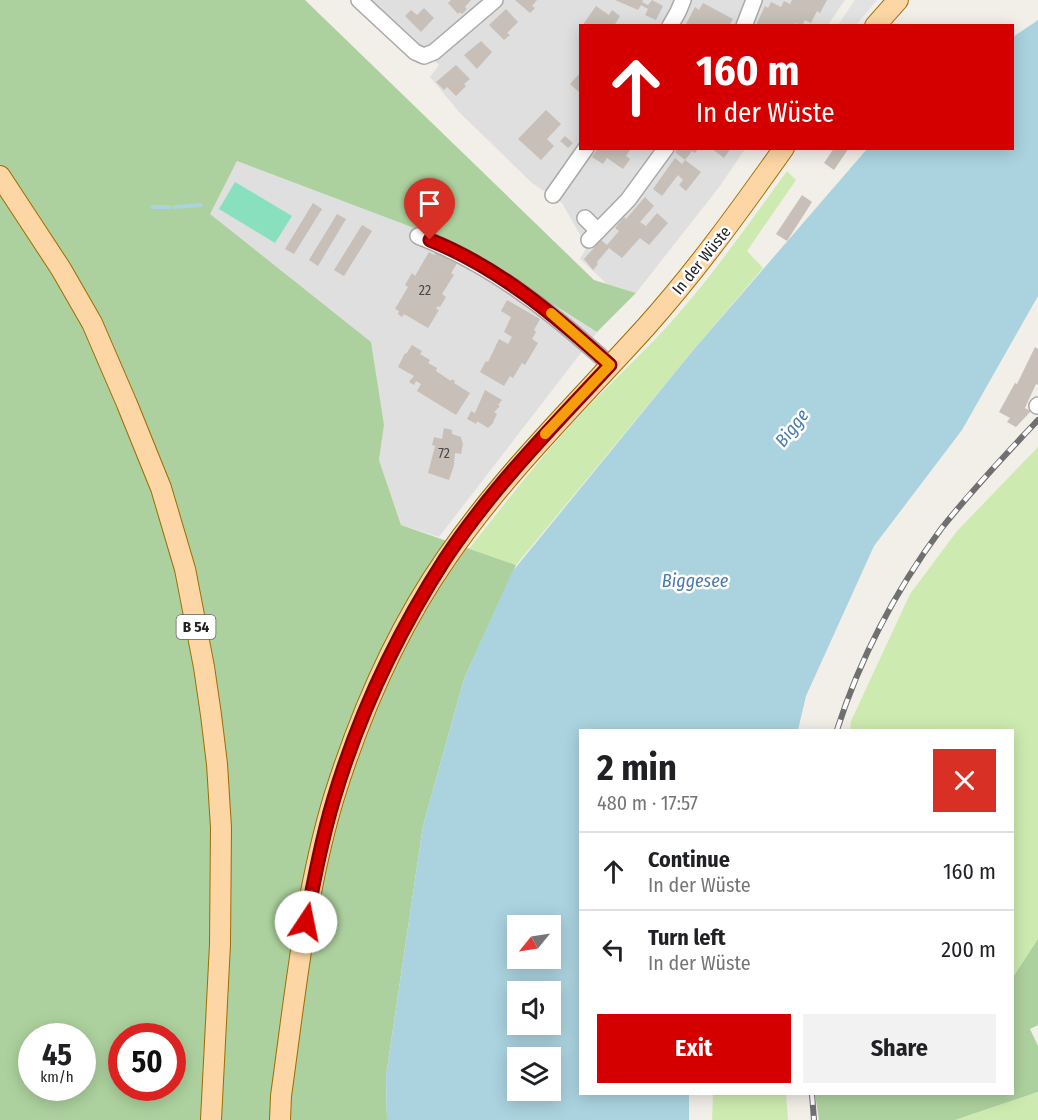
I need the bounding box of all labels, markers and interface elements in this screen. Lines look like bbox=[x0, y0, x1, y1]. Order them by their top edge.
text: 160 m bbox=[696, 46, 799, 96]
icon: ahead bbox=[597, 48, 675, 126]
text: In der Wüste bbox=[696, 97, 835, 129]
pin bbox=[404, 178, 455, 240]
icon: arrive bbox=[413, 187, 446, 220]
street label: In der Wüste bbox=[668, 222, 735, 298]
house number: 22 bbox=[419, 282, 431, 299]
water label: Bigge bbox=[770, 404, 814, 451]
house number: 72 bbox=[438, 445, 450, 462]
water label: Biggesee bbox=[662, 570, 729, 592]
road number: B 54 bbox=[176, 615, 216, 639]
text: 2 min bbox=[597, 746, 677, 790]
button: close bbox=[933, 749, 996, 812]
text: 480 m · 17:57 bbox=[597, 791, 698, 815]
text: Continue bbox=[648, 846, 730, 873]
icon: ahead bbox=[597, 855, 630, 888]
text: 160 m bbox=[943, 858, 996, 885]
text: In der Wüste bbox=[648, 873, 751, 897]
position arrow bbox=[274, 890, 338, 954]
north arrow bbox=[507, 915, 561, 969]
map controls bbox=[507, 915, 561, 1101]
text: Turn left bbox=[648, 924, 726, 951]
icon: left bbox=[597, 933, 630, 966]
text: 200 m bbox=[941, 936, 996, 963]
text: In der Wüste bbox=[648, 951, 751, 975]
button: sound bbox=[507, 981, 561, 1035]
button: Exit bbox=[597, 1014, 791, 1083]
button: Share bbox=[803, 1014, 996, 1083]
speed limit sign: 50 bbox=[108, 1023, 186, 1101]
text: 45 bbox=[42, 1037, 72, 1073]
button: layers bbox=[507, 1047, 561, 1101]
text: km/h bbox=[40, 1068, 74, 1086]

